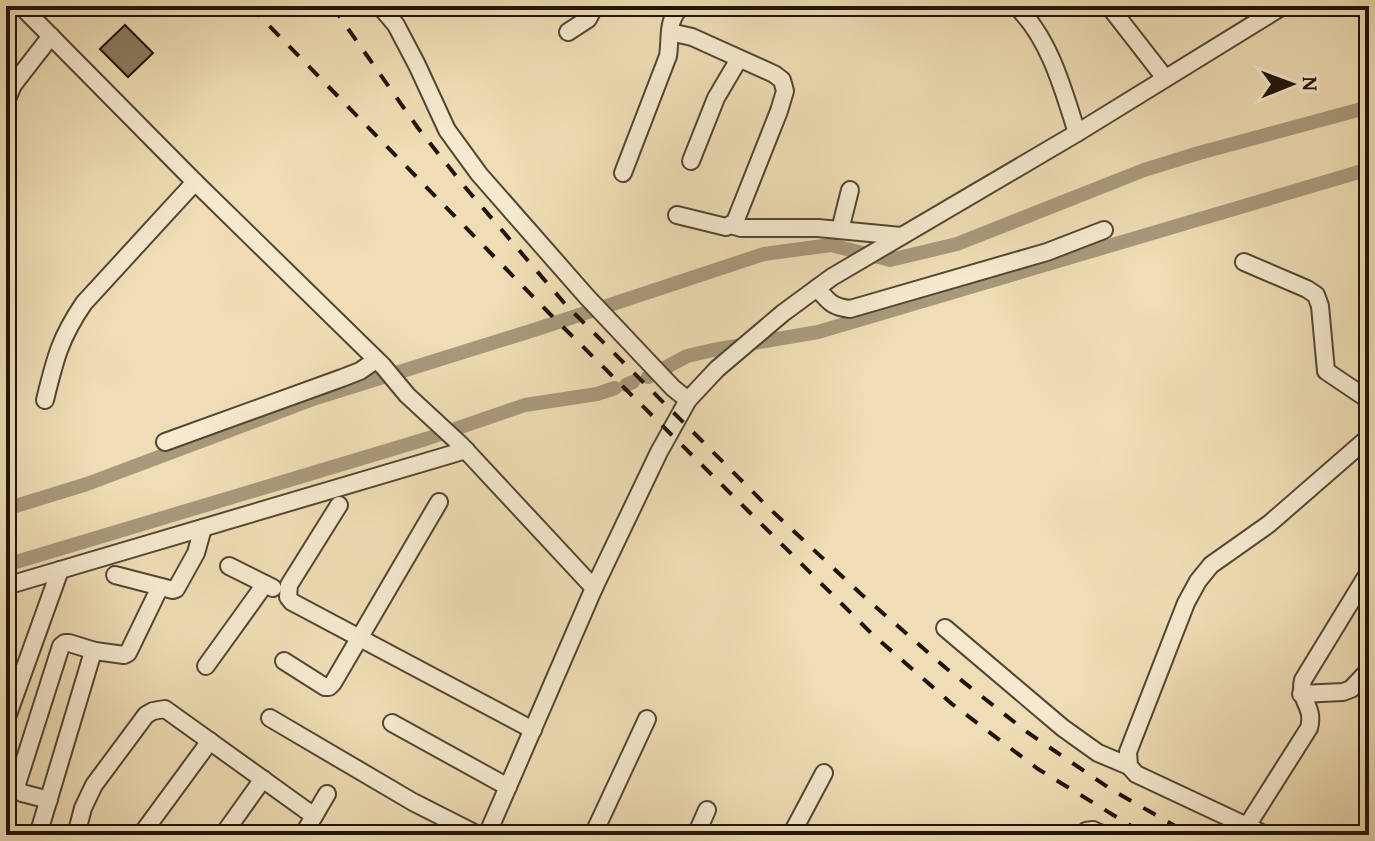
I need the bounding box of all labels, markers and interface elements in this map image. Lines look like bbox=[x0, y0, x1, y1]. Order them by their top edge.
north arrow bbox=[1251, 44, 1331, 124]
text: N bbox=[1295, 76, 1327, 92]

